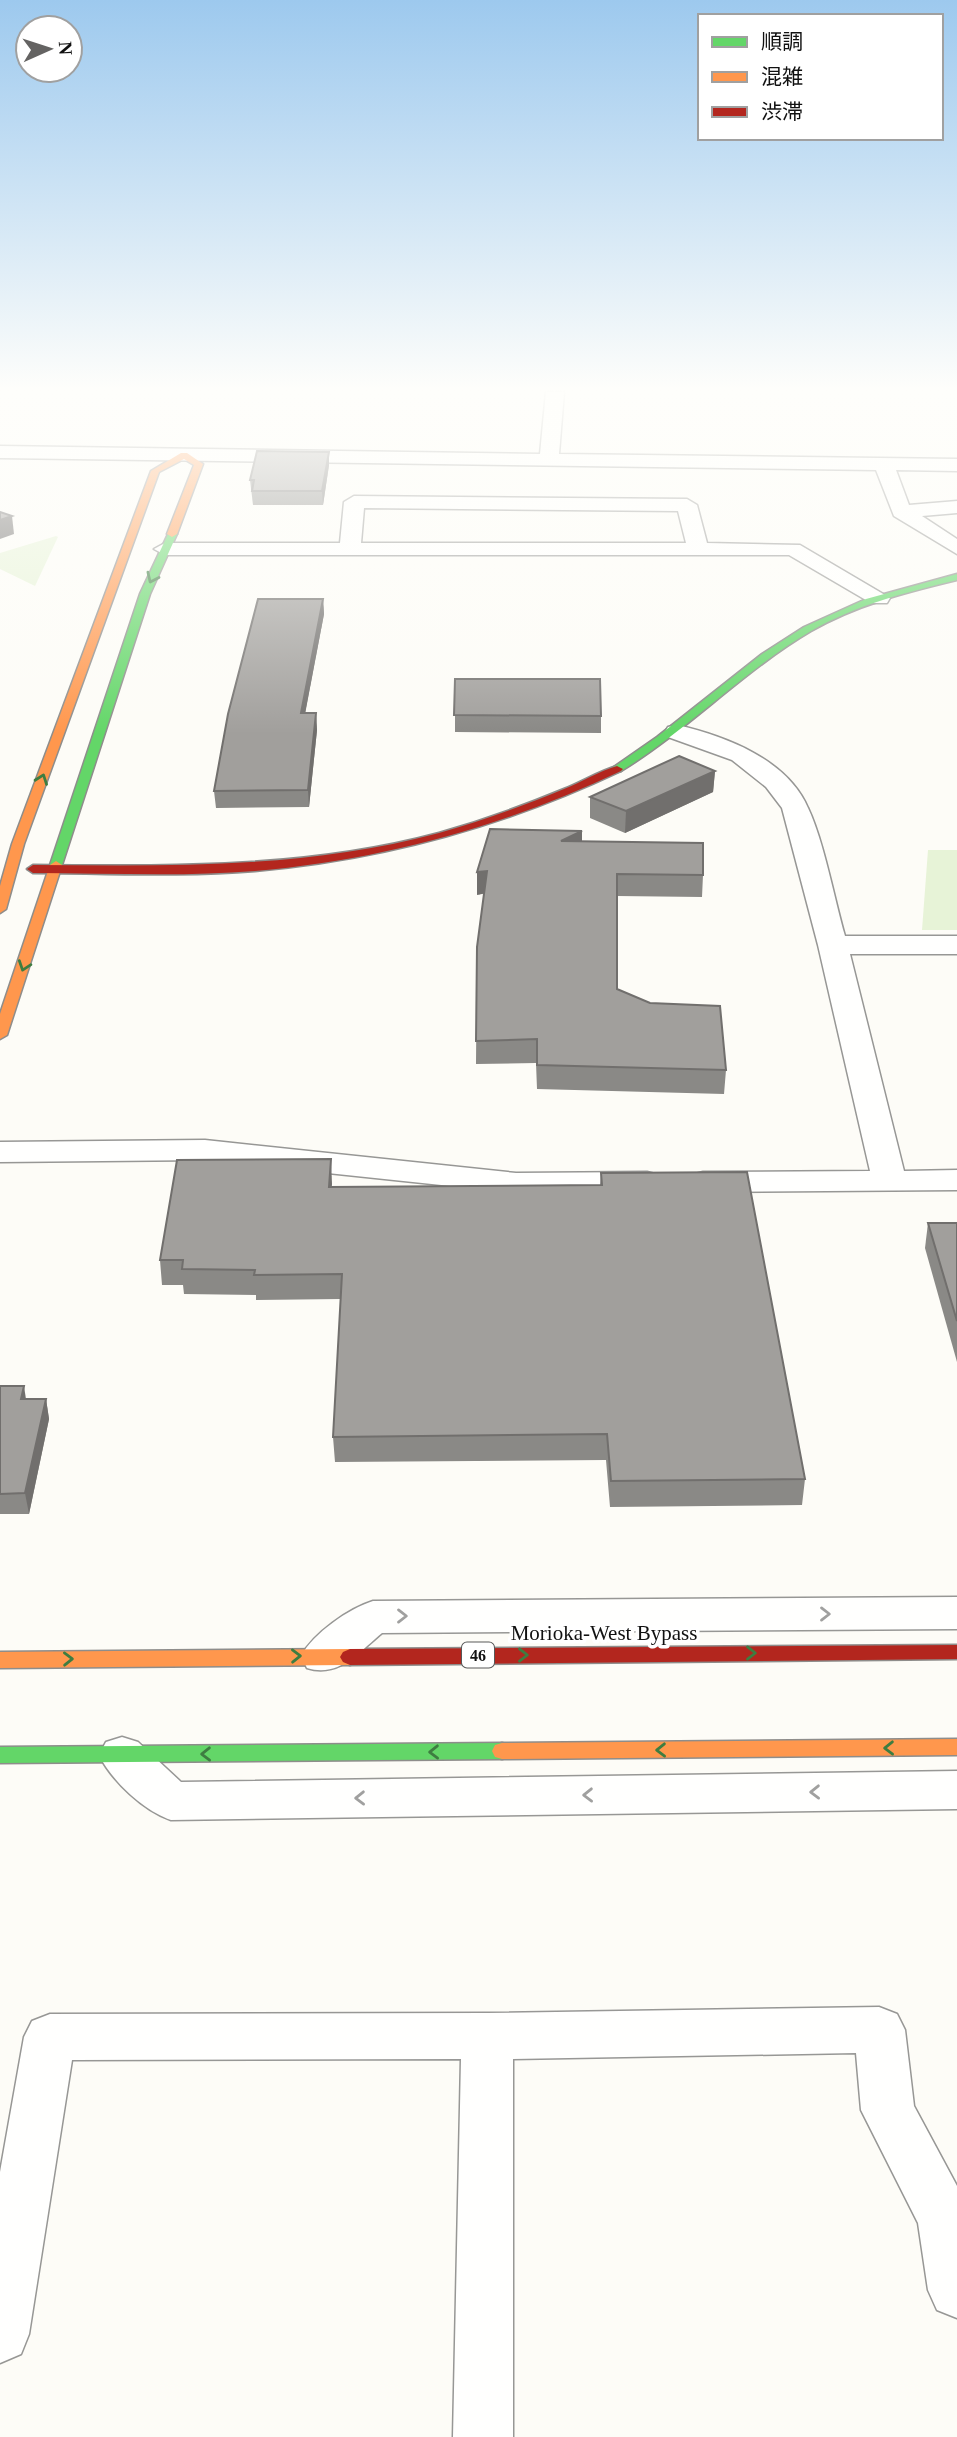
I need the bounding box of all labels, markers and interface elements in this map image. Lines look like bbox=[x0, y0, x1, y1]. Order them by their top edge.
north arrow bbox=[14, 14, 84, 84]
legend bbox=[698, 14, 943, 140]
text: 順調 bbox=[761, 30, 803, 54]
text: N bbox=[55, 41, 76, 56]
text: 混雑 bbox=[761, 65, 803, 89]
text: 渋滞 bbox=[761, 100, 803, 124]
one-way arrow bbox=[146, 571, 160, 583]
one-way arrow bbox=[34, 774, 48, 786]
one-way arrow bbox=[18, 959, 32, 971]
one-way arrow bbox=[820, 1606, 831, 1622]
one-way arrow bbox=[396, 1609, 407, 1624]
street label: Morioka-West Bypass bbox=[511, 1621, 697, 1645]
road number: 46 bbox=[462, 1642, 494, 1667]
one-way arrow bbox=[746, 1645, 756, 1661]
one-way arrow bbox=[518, 1647, 529, 1663]
one-way arrow bbox=[290, 1649, 301, 1664]
one-way arrow bbox=[63, 1652, 74, 1667]
one-way arrow bbox=[883, 1740, 894, 1756]
one-way arrow bbox=[656, 1742, 666, 1758]
one-way arrow bbox=[428, 1744, 439, 1760]
one-way arrow bbox=[201, 1747, 212, 1762]
one-way arrow bbox=[810, 1784, 821, 1799]
one-way arrow bbox=[582, 1787, 593, 1803]
one-way arrow bbox=[355, 1790, 365, 1806]

